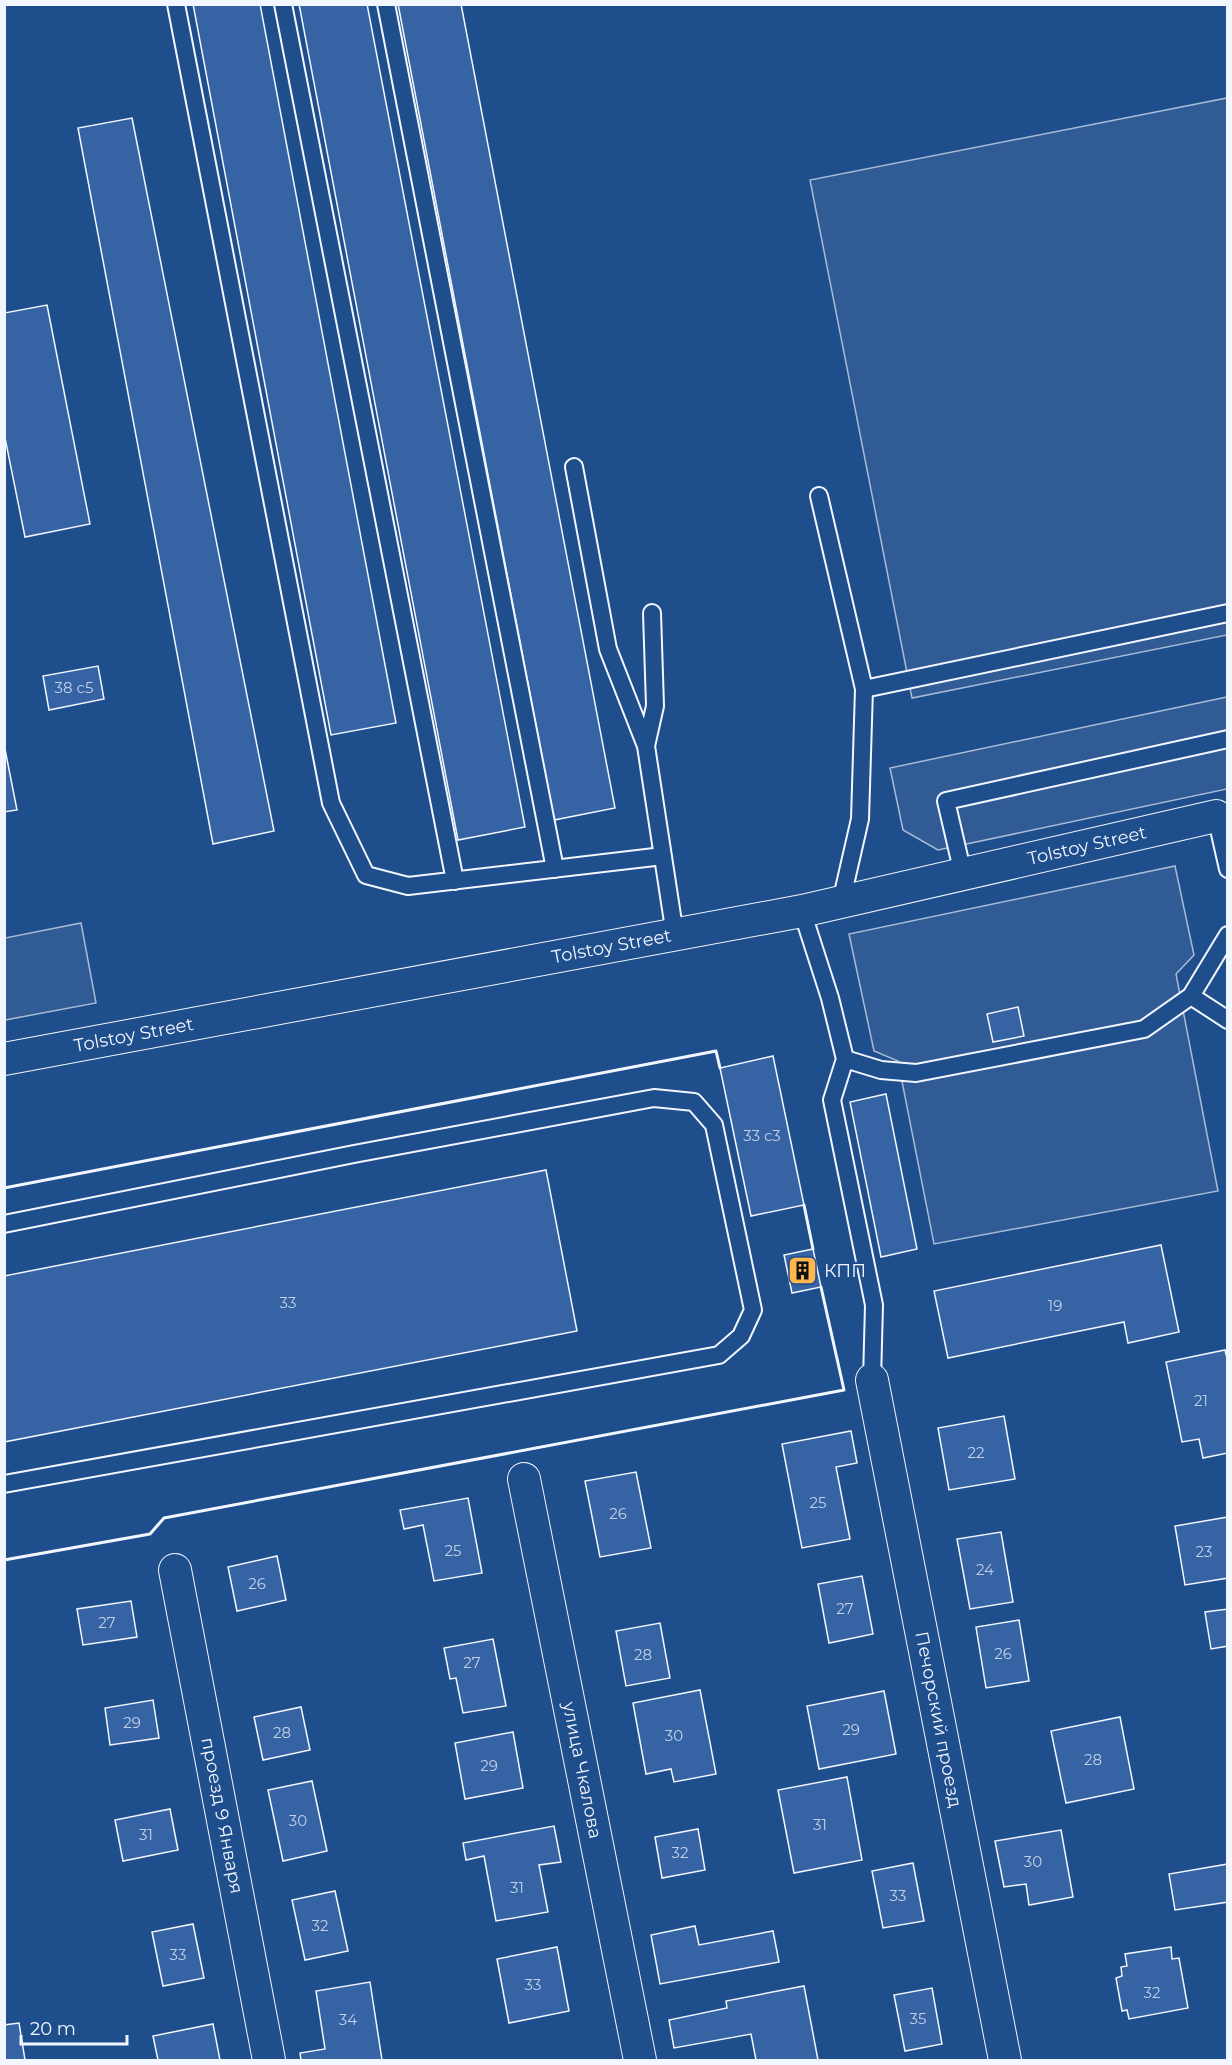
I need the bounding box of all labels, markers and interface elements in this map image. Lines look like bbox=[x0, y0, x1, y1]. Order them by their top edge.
house number: 38 с5 bbox=[55, 678, 93, 697]
street label: Tolstoy Street bbox=[1025, 821, 1149, 870]
street label: Tolstoy Street bbox=[550, 924, 673, 968]
street label: Tolstoy Street bbox=[72, 1013, 195, 1057]
house number: 33 с3 bbox=[743, 1126, 781, 1145]
building icon: КПП bbox=[787, 1255, 819, 1287]
place label: КПП bbox=[824, 1260, 866, 1282]
house number: 33 bbox=[280, 1293, 296, 1312]
house number: 19 bbox=[1048, 1296, 1062, 1315]
house number: 21 bbox=[1194, 1391, 1208, 1410]
house number: 22 bbox=[967, 1443, 985, 1462]
house number: 25 bbox=[809, 1493, 827, 1512]
house number: 26 bbox=[609, 1504, 627, 1523]
house number: 25 bbox=[444, 1541, 462, 1560]
house number: 23 bbox=[1196, 1542, 1212, 1561]
house number: 24 bbox=[976, 1560, 994, 1579]
house number: 26 bbox=[248, 1574, 266, 1593]
house number: 27 bbox=[836, 1599, 854, 1618]
house number: 27 bbox=[98, 1613, 116, 1632]
street label: Печорский проезд bbox=[910, 1630, 966, 1810]
house number: 26 bbox=[994, 1644, 1012, 1663]
house number: 28 bbox=[634, 1645, 652, 1664]
house number: 27 bbox=[463, 1653, 481, 1672]
street label: улица Чкалова bbox=[558, 1699, 607, 1841]
house number: 29 bbox=[123, 1713, 141, 1732]
house number: 29 bbox=[842, 1720, 860, 1739]
house number: 28 bbox=[273, 1723, 291, 1742]
house number: 30 bbox=[665, 1726, 683, 1745]
street label: проезд 9 Января bbox=[196, 1736, 248, 1895]
house number: 28 bbox=[1084, 1750, 1102, 1769]
house number: 29 bbox=[480, 1756, 498, 1775]
house number: 30 bbox=[289, 1811, 307, 1830]
house number: 31 bbox=[813, 1815, 827, 1834]
house number: 31 bbox=[139, 1825, 153, 1844]
house number: 32 bbox=[672, 1843, 688, 1862]
house number: 30 bbox=[1024, 1852, 1042, 1871]
house number: 31 bbox=[510, 1878, 524, 1897]
house number: 33 bbox=[890, 1886, 906, 1905]
house number: 32 bbox=[312, 1916, 328, 1935]
house number: 33 bbox=[170, 1945, 186, 1964]
house number: 33 bbox=[525, 1975, 541, 1994]
house number: 32 bbox=[1144, 1983, 1160, 2002]
scale bar bbox=[21, 2008, 128, 2046]
house number: 35 bbox=[910, 2009, 926, 2028]
house number: 34 bbox=[339, 2010, 357, 2029]
text: 20 m bbox=[30, 2018, 76, 2040]

